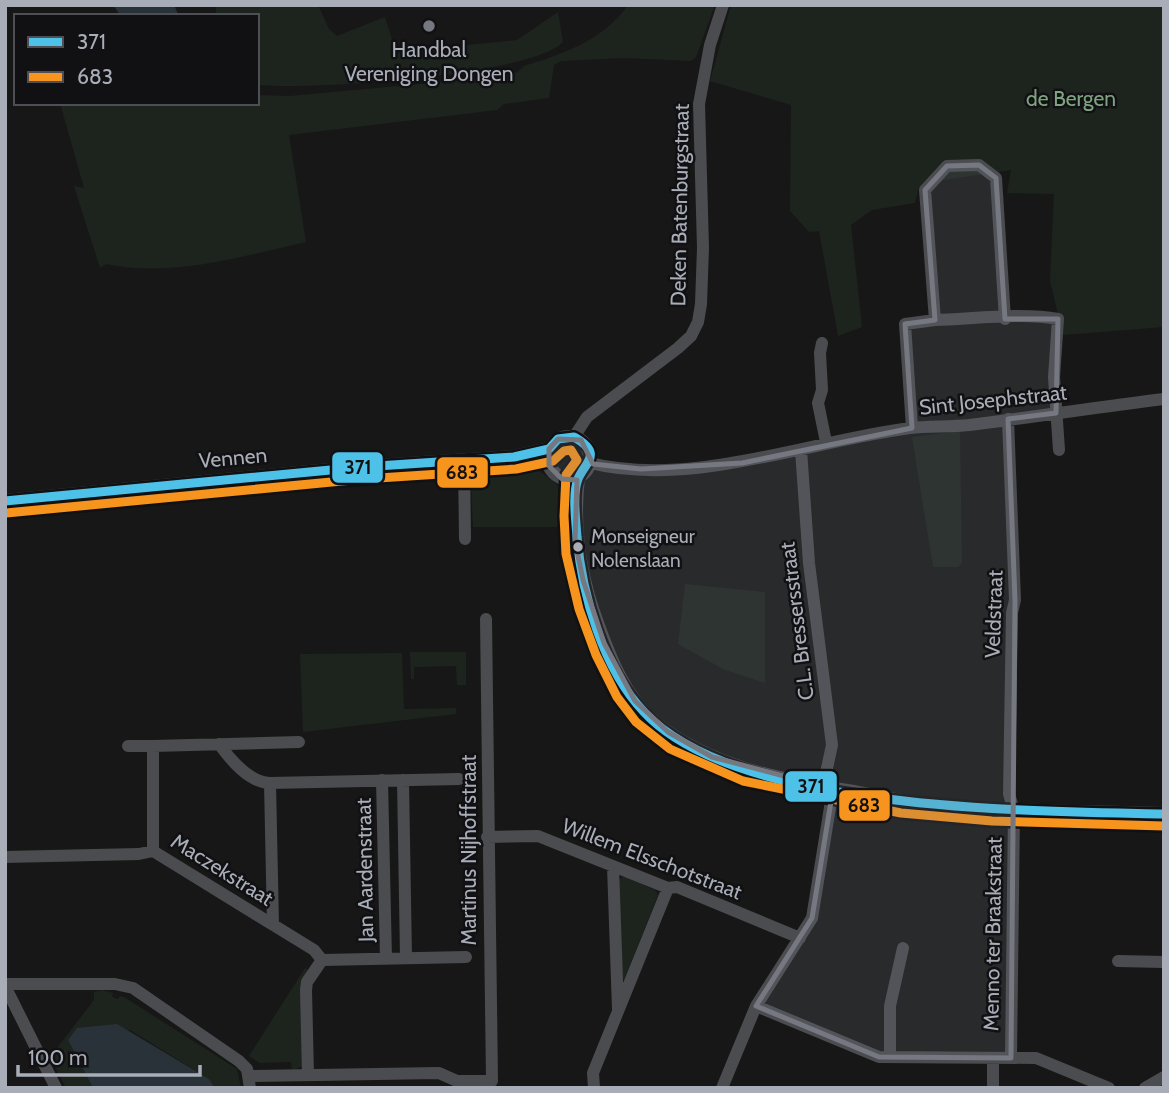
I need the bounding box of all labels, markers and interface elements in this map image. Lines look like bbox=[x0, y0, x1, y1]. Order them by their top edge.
legend bbox=[14, 14, 259, 105]
marker: Handbal Vereniging Dongen bbox=[421, 18, 437, 34]
text: 371 bbox=[77, 29, 106, 54]
place label: Handbal Vereniging Dongen bbox=[344, 37, 514, 86]
text: 683 bbox=[77, 64, 113, 89]
park label: de Bergen bbox=[1026, 86, 1116, 111]
street label: Deken Batenburgstraat bbox=[665, 103, 694, 307]
street label: Sint Josephstraat bbox=[918, 379, 1068, 420]
street label: Vennen bbox=[198, 442, 268, 473]
line badge: 371 bbox=[331, 451, 384, 484]
text: 371 bbox=[345, 456, 371, 479]
line badge: 683 bbox=[436, 456, 489, 489]
text: 683 bbox=[446, 461, 478, 484]
place label: Monseigneur Nolenslaan bbox=[591, 525, 695, 572]
marker: Monseigneur Nolenslaan bbox=[571, 540, 585, 554]
street label: C.L. Bressersstraat bbox=[774, 541, 819, 702]
street label: Veldstraat bbox=[979, 570, 1008, 658]
street label: Martinus Nijhoffstraat bbox=[456, 755, 482, 945]
line badge: 371 bbox=[784, 770, 838, 803]
text: 371 bbox=[798, 775, 824, 798]
line badge: 683 bbox=[838, 789, 891, 822]
text: 683 bbox=[848, 794, 880, 817]
street label: Jan Aardenstraat bbox=[351, 798, 378, 943]
street label: Willem Elsschotstraat bbox=[559, 813, 746, 904]
street label: Maczekstraat bbox=[167, 828, 278, 911]
street label: Menno ter Braakstraat bbox=[978, 837, 1007, 1031]
scale bar bbox=[18, 1034, 200, 1078]
text: 100 m bbox=[28, 1045, 87, 1070]

